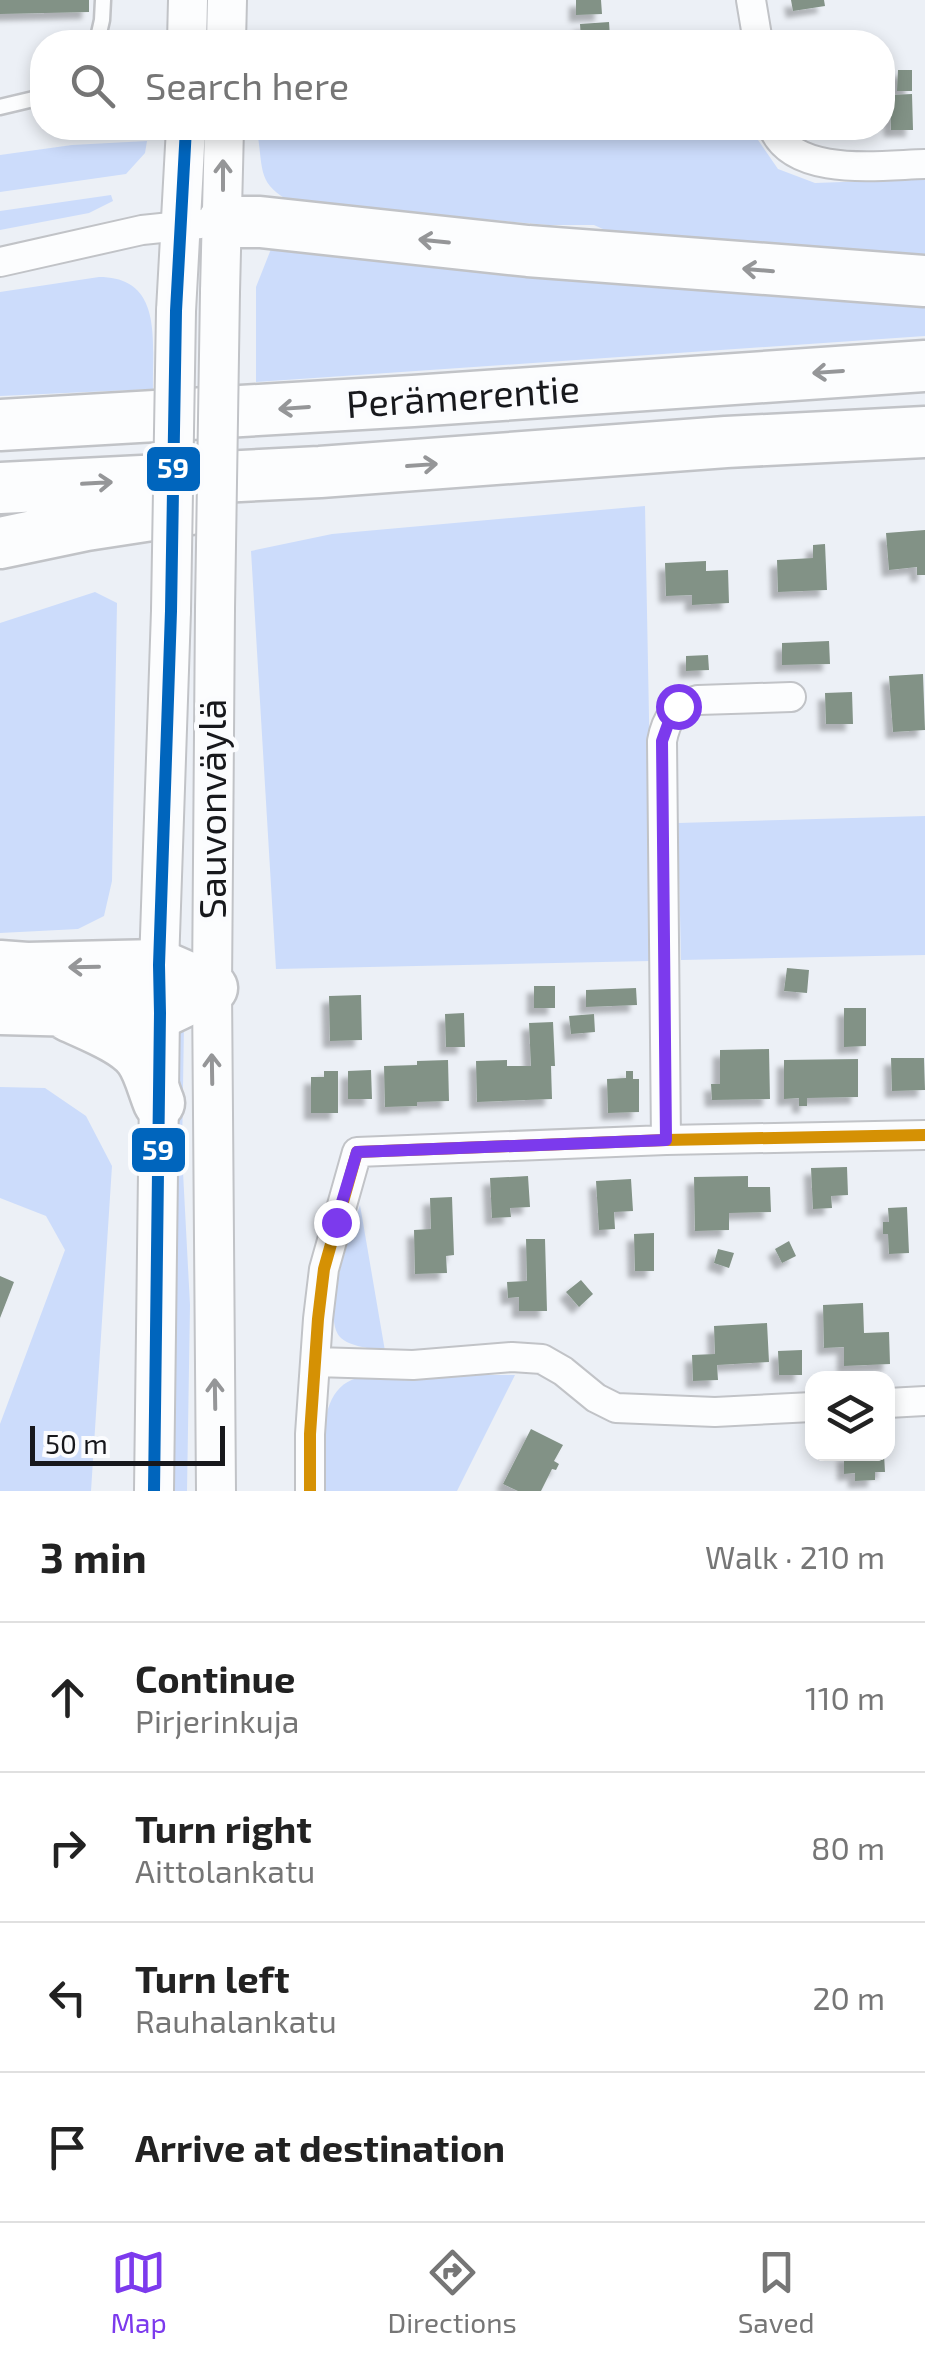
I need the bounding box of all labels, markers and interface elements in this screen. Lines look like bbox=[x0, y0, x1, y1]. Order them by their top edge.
search box bbox=[30, 30, 895, 140]
icon: search bbox=[65, 58, 120, 113]
text: Search here bbox=[145, 62, 349, 108]
one-way arrow bbox=[214, 159, 232, 192]
one-way arrow bbox=[419, 231, 451, 250]
one-way arrow bbox=[742, 260, 774, 279]
one-way arrow bbox=[812, 363, 844, 382]
street label: Perämerentie bbox=[345, 364, 581, 426]
one-way arrow bbox=[278, 399, 310, 418]
line badge: 59 bbox=[145, 445, 202, 493]
text: 59 bbox=[157, 450, 189, 484]
one-way arrow bbox=[405, 455, 437, 474]
one-way arrow bbox=[81, 474, 113, 493]
route start bbox=[656, 684, 702, 730]
street label: Sauvonväylä bbox=[188, 699, 234, 919]
one-way arrow bbox=[68, 957, 100, 976]
one-way arrow bbox=[203, 1053, 222, 1085]
line badge: 59 bbox=[130, 1126, 187, 1174]
text: 59 bbox=[142, 1132, 174, 1166]
route end bbox=[314, 1200, 360, 1246]
map controls bbox=[805, 1371, 895, 1461]
button: layers bbox=[805, 1371, 895, 1461]
one-way arrow bbox=[206, 1378, 225, 1410]
scale bar bbox=[30, 1421, 225, 1466]
text: 50 m bbox=[45, 1426, 108, 1460]
text: 3 min bbox=[40, 1531, 147, 1581]
text: Walk · 210 m bbox=[705, 1537, 885, 1575]
text: Continue bbox=[135, 1655, 295, 1701]
icon: ahead bbox=[40, 1670, 95, 1725]
text: 110 m bbox=[805, 1678, 885, 1716]
text: Pirjerinkuja bbox=[135, 1701, 299, 1739]
text: Turn right bbox=[135, 1805, 312, 1851]
icon: right bbox=[40, 1820, 95, 1875]
text: 80 m bbox=[811, 1828, 885, 1866]
text: Aittolankatu bbox=[135, 1851, 315, 1889]
text: Turn left bbox=[135, 1955, 290, 2001]
icon: left bbox=[40, 1970, 95, 2025]
text: 20 m bbox=[813, 1978, 885, 2016]
text: Rauhalankatu bbox=[135, 2001, 337, 2039]
icon: arrive bbox=[40, 2120, 95, 2175]
text: Arrive at destination bbox=[135, 2124, 505, 2170]
tab: Map bbox=[110, 2245, 167, 2339]
tab: Directions bbox=[388, 2245, 517, 2339]
tab: Saved bbox=[738, 2245, 815, 2339]

